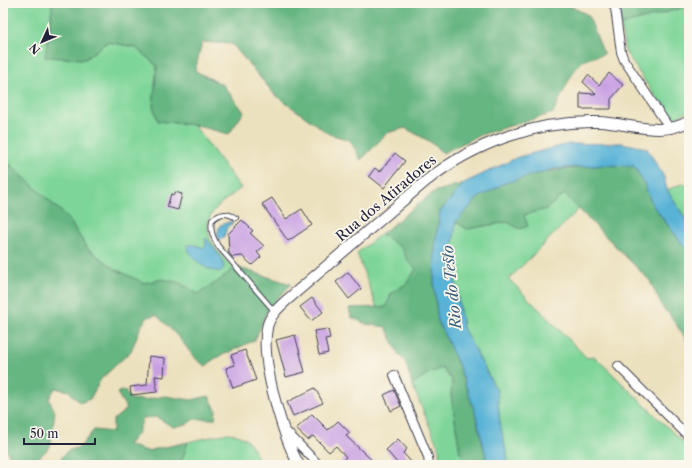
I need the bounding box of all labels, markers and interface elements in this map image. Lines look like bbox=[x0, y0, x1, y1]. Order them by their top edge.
north arrow bbox=[22, 22, 62, 62]
text: N bbox=[26, 40, 43, 57]
street label: Rua dos Atiradores bbox=[332, 151, 440, 245]
water label: Rio do Testo bbox=[438, 244, 465, 331]
scale bar bbox=[24, 420, 95, 446]
text: 50 m bbox=[30, 426, 59, 441]

